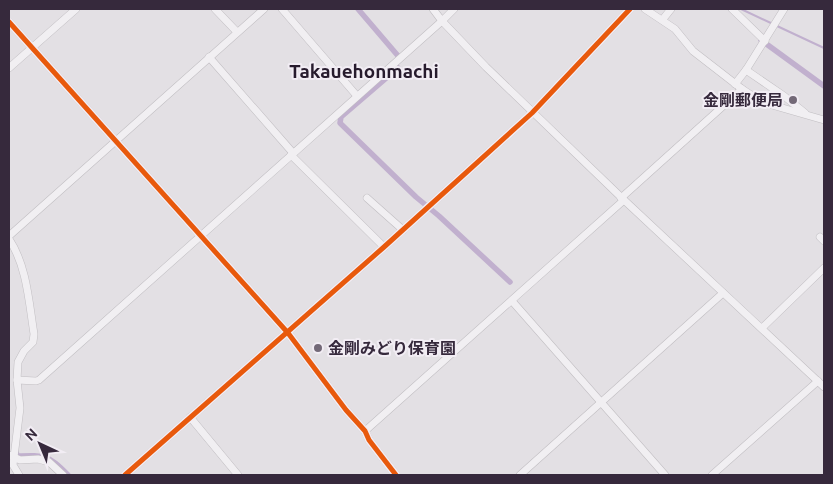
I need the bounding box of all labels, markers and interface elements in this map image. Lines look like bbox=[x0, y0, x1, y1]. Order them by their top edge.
district label: Takauehonmachi bbox=[289, 60, 439, 82]
place label: 金剛郵便局 bbox=[703, 91, 783, 109]
marker: 金剛郵便局 bbox=[787, 94, 799, 106]
place label: 金剛みどり保育園 bbox=[328, 339, 456, 357]
marker: 金剛みどり保育園 bbox=[312, 342, 324, 354]
north arrow bbox=[15, 419, 65, 469]
text: N bbox=[22, 425, 40, 444]

